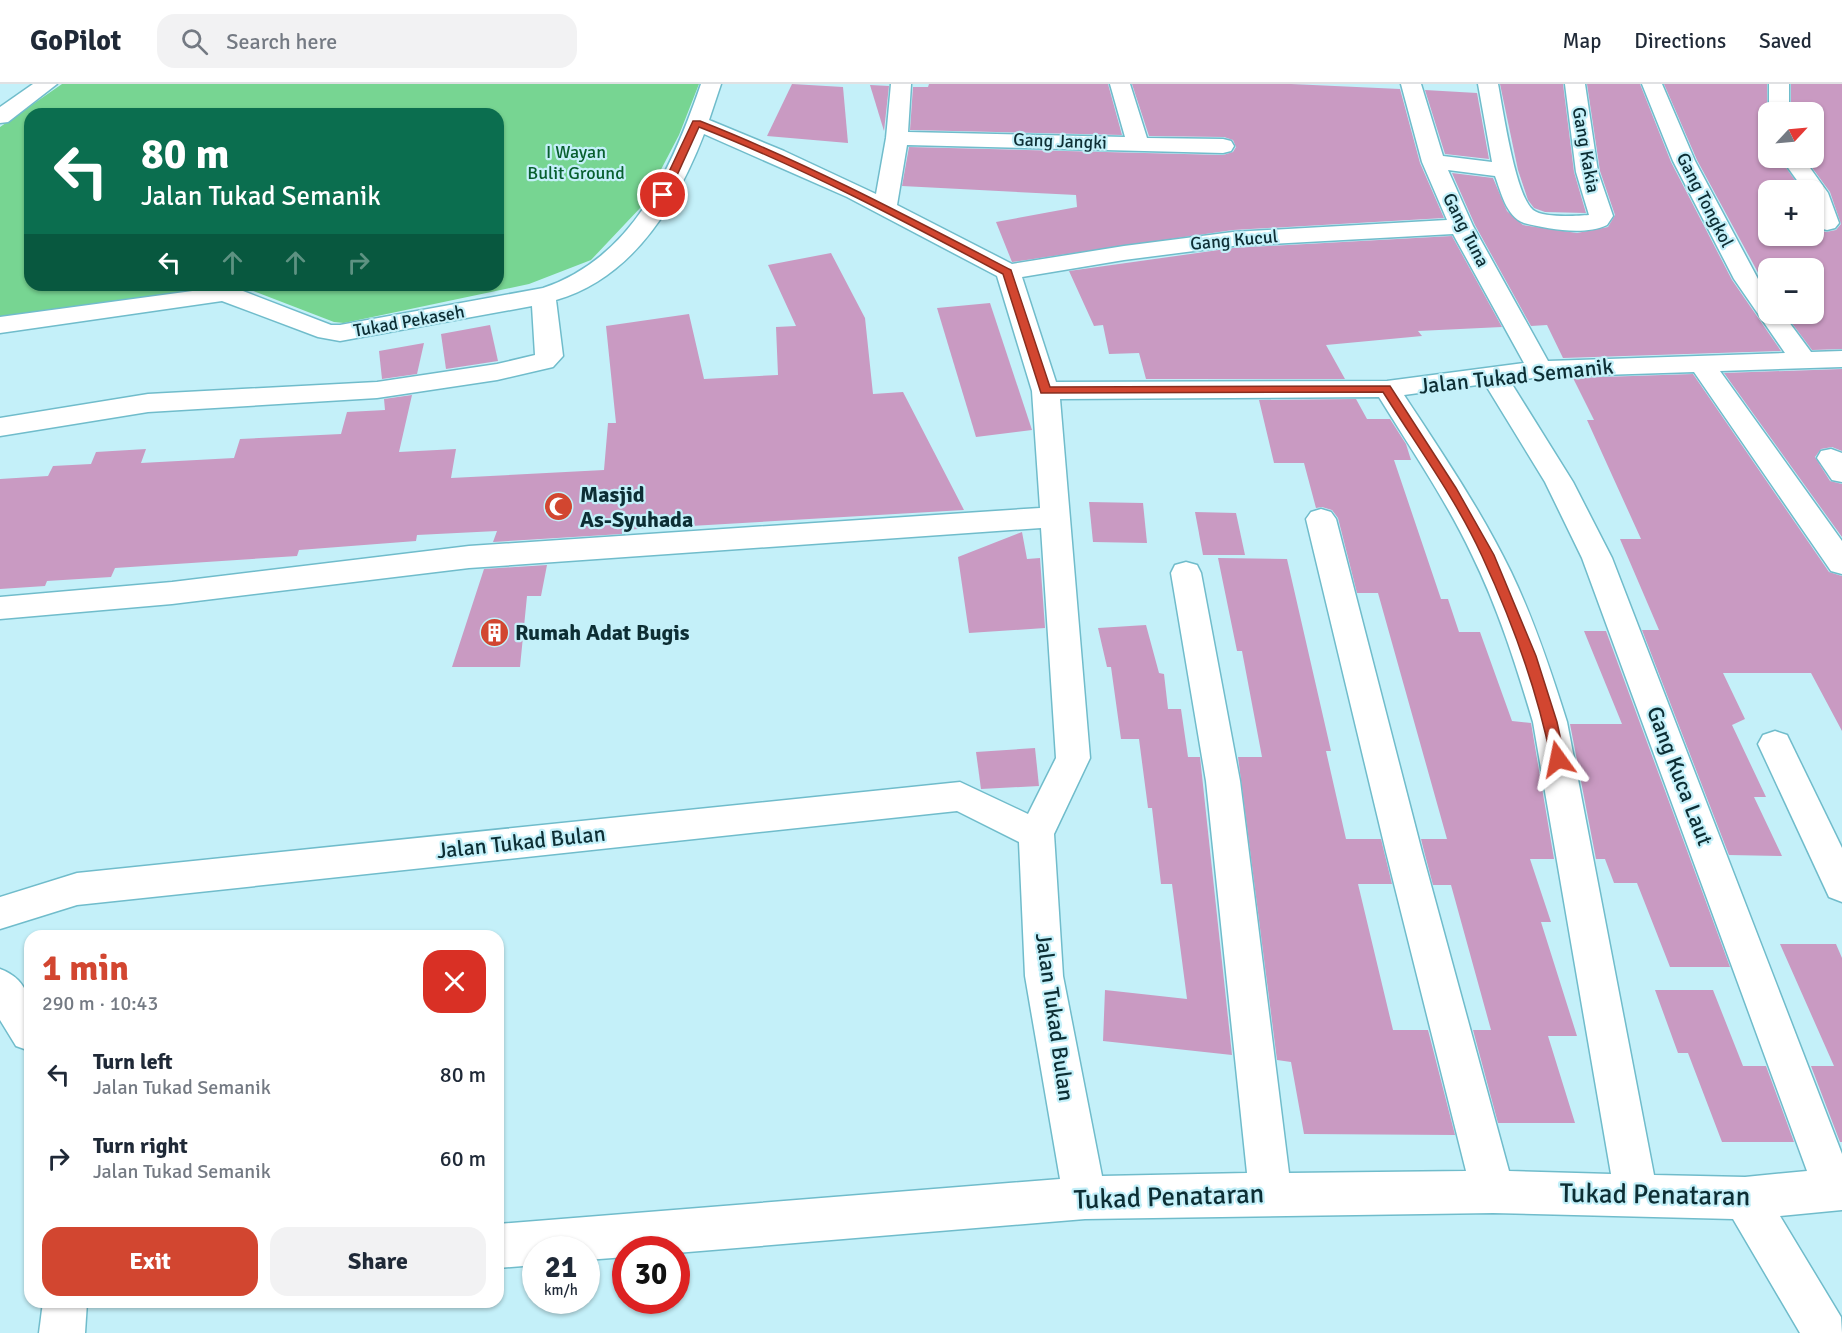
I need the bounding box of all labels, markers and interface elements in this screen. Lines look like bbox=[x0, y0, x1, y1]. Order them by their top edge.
search box bbox=[157, 14, 577, 68]
text: GoPilot bbox=[30, 24, 121, 58]
icon: search bbox=[178, 25, 211, 58]
text: Search here bbox=[226, 28, 337, 55]
text: Map bbox=[1563, 28, 1601, 54]
text: Directions bbox=[1634, 28, 1726, 54]
text: Saved bbox=[1759, 28, 1812, 54]
north arrow bbox=[1758, 102, 1824, 168]
map controls bbox=[1758, 102, 1824, 324]
street label: Gang Kakia bbox=[1568, 105, 1604, 195]
street label: Gang Jangki bbox=[1013, 128, 1107, 154]
text: 80 m bbox=[141, 129, 230, 180]
icon: left bbox=[42, 132, 120, 210]
park label: I Wayan Bulit Ground bbox=[527, 141, 625, 184]
street label: Gang Tongkol bbox=[1672, 149, 1738, 251]
pin bbox=[637, 169, 688, 220]
icon: arrive bbox=[646, 178, 679, 211]
text: Jalan Tukad Semanik bbox=[141, 180, 381, 213]
button: + bbox=[1758, 180, 1824, 246]
street label: Gang Tuna bbox=[1438, 189, 1494, 271]
street label: Gang Kucul bbox=[1189, 225, 1279, 255]
icon: left bbox=[153, 246, 186, 279]
icon: ahead bbox=[216, 246, 249, 279]
icon: ahead bbox=[279, 246, 312, 279]
icon: right bbox=[342, 246, 375, 279]
button: − bbox=[1758, 258, 1824, 324]
street label: Tukad Pekaseh bbox=[352, 300, 466, 342]
street label: Jalan Tukad Semanik bbox=[1417, 352, 1615, 400]
place label: Masjid As-Syuhada bbox=[580, 481, 693, 533]
mosque icon: Masjid As-Syuhada bbox=[543, 491, 575, 523]
building icon: Rumah Adat Bugis bbox=[478, 616, 510, 648]
place label: Rumah Adat Bugis bbox=[515, 619, 690, 646]
street label: Gang Kuca Laut bbox=[1641, 703, 1719, 850]
position arrow bbox=[1526, 727, 1590, 791]
street label: Jalan Tukad Bulan bbox=[435, 820, 607, 864]
street label: Jalan Tukad Bulan bbox=[1030, 931, 1080, 1103]
text: 1 min bbox=[42, 946, 129, 991]
button: close bbox=[423, 950, 486, 1013]
text: 290 m · 10:43 bbox=[42, 991, 158, 1016]
text: Turn left bbox=[93, 1048, 173, 1075]
icon: left bbox=[42, 1058, 75, 1091]
text: 80 m bbox=[440, 1061, 486, 1088]
text: Jalan Tukad Semanik bbox=[93, 1075, 271, 1100]
text: Turn right bbox=[93, 1132, 188, 1159]
icon: right bbox=[42, 1142, 75, 1175]
text: 60 m bbox=[440, 1145, 486, 1172]
text: Jalan Tukad Semanik bbox=[93, 1159, 271, 1184]
street label: Tukad Penataran bbox=[1073, 1177, 1265, 1217]
street label: Tukad Penataran bbox=[1559, 1177, 1751, 1213]
button: Exit bbox=[42, 1227, 258, 1296]
button: Share bbox=[270, 1227, 486, 1296]
speed limit sign: 30 bbox=[612, 1236, 690, 1314]
text: 21 bbox=[545, 1249, 577, 1286]
text: km/h bbox=[544, 1281, 578, 1299]

